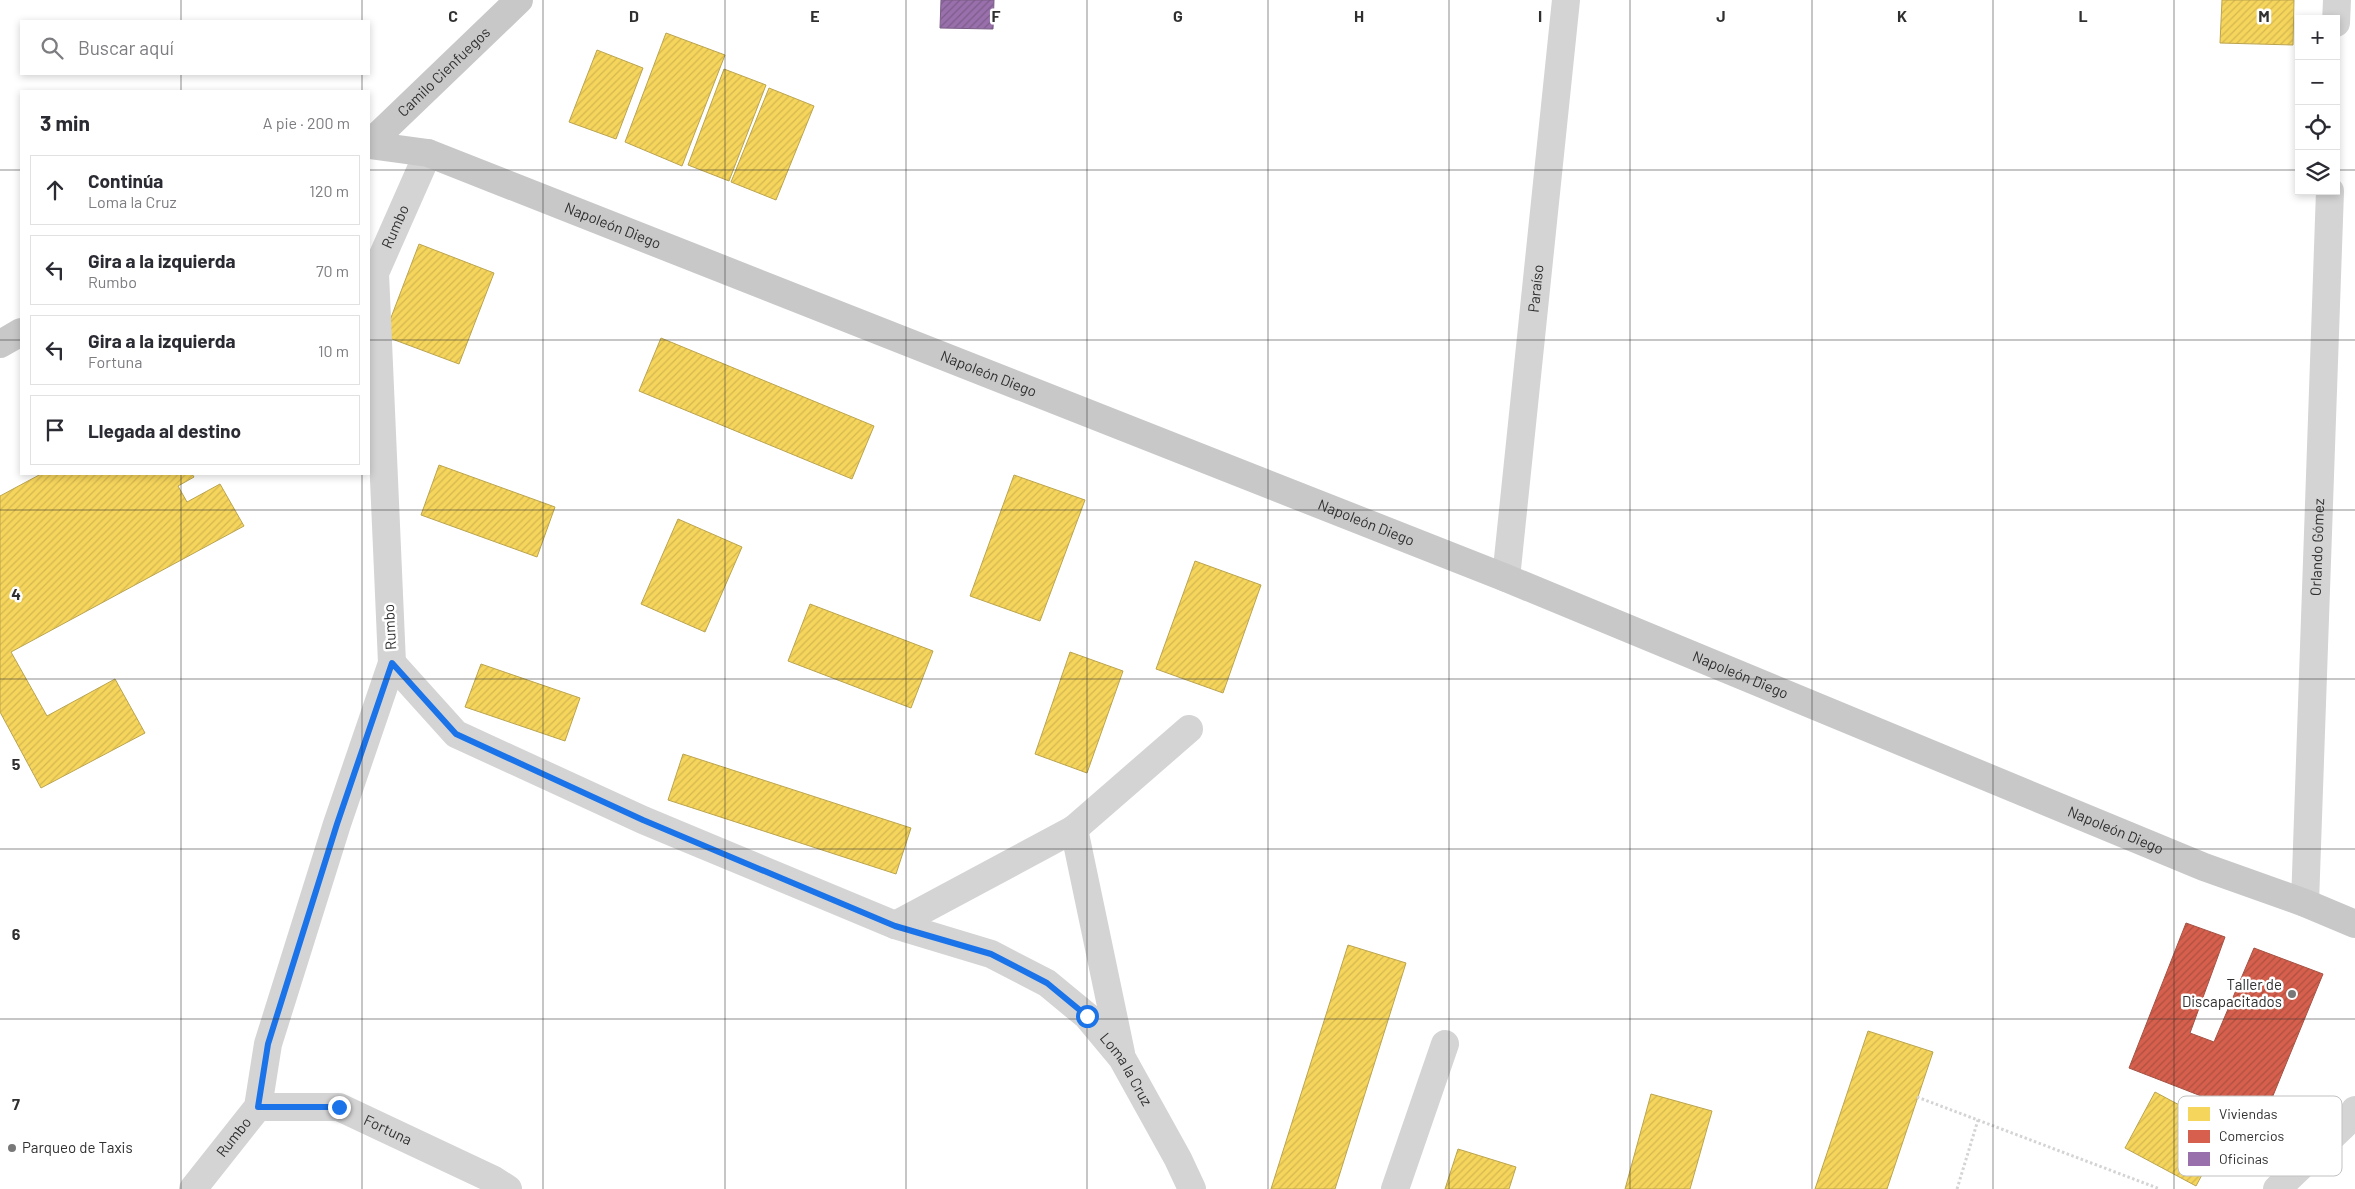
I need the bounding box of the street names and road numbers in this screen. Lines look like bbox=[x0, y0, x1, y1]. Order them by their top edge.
street label: Camilo Cienfuegos bbox=[393, 23, 493, 120]
street label: Napoleón Diego bbox=[562, 198, 664, 252]
street label: Rumbo bbox=[377, 202, 412, 251]
street label: Paraíso bbox=[1524, 264, 1546, 313]
street label: Napoleón Diego bbox=[938, 346, 1040, 400]
street label: Napoleón Diego bbox=[1316, 495, 1417, 549]
street label: Orlando Gómez bbox=[2306, 498, 2327, 596]
street label: Rumbo bbox=[379, 604, 399, 650]
street label: Napoleón Diego bbox=[1690, 646, 1791, 702]
street label: Napoleón Diego bbox=[2065, 802, 2167, 857]
street label: Loma la Cruz bbox=[1097, 1029, 1157, 1109]
street label: Fortuna bbox=[361, 1110, 415, 1148]
street label: Rumbo bbox=[212, 1113, 255, 1160]

